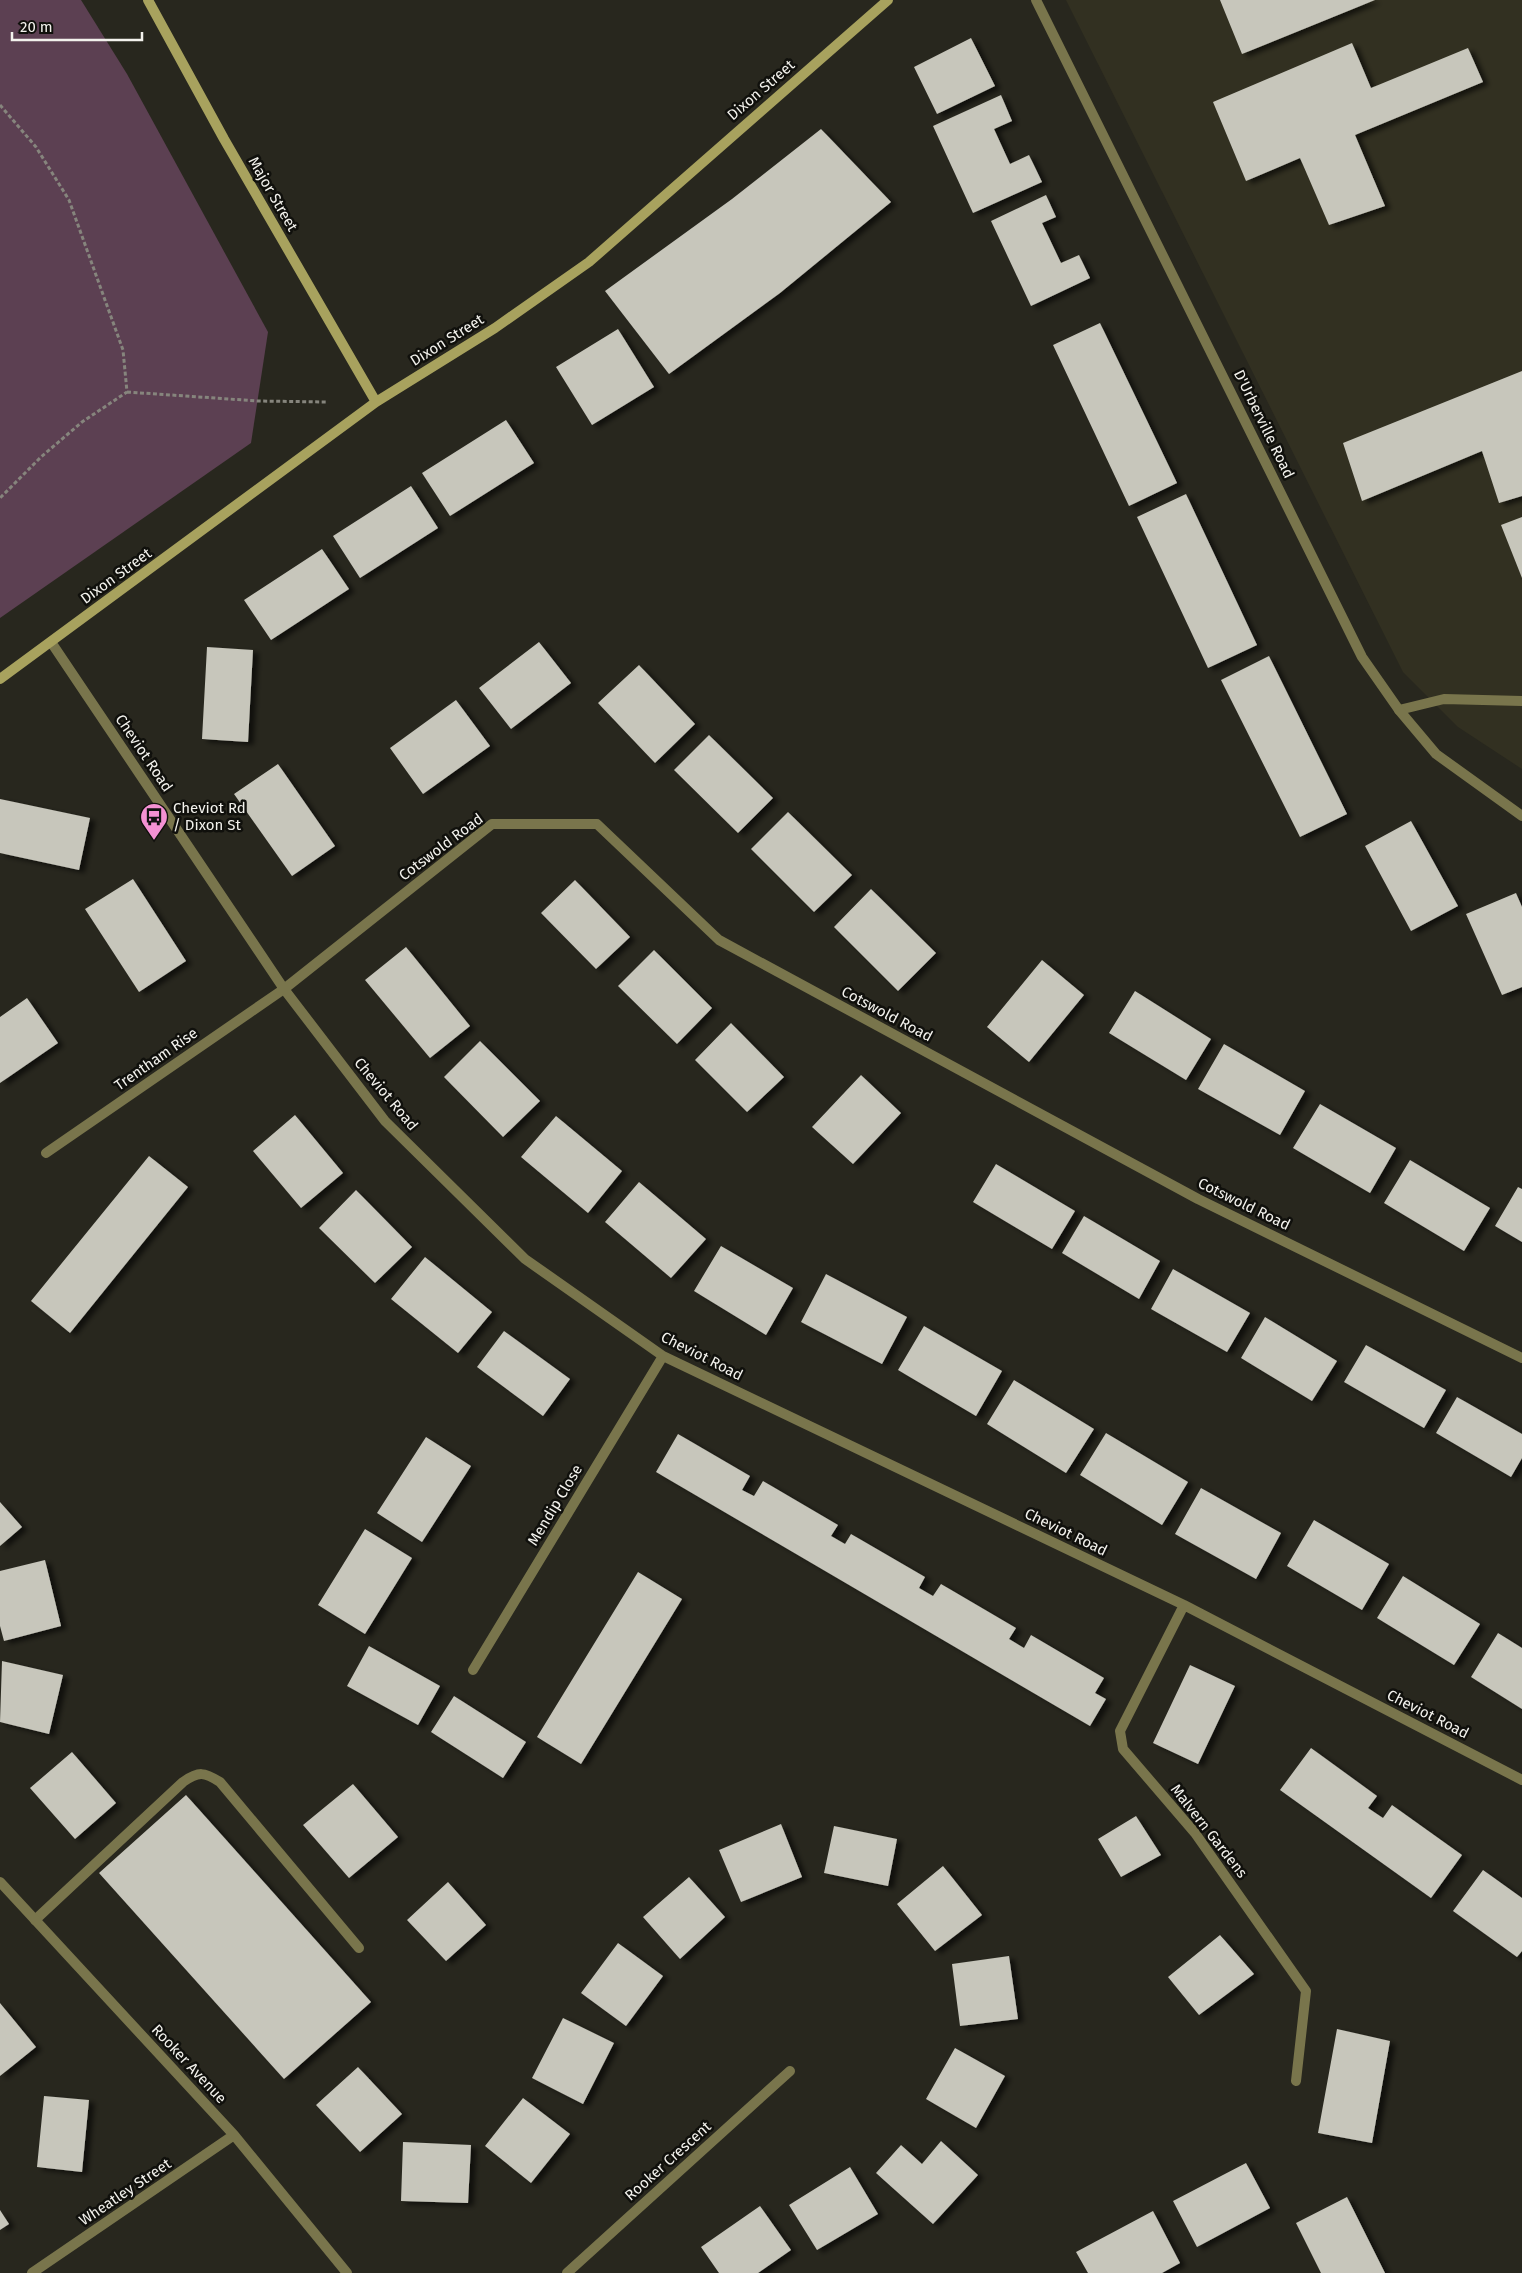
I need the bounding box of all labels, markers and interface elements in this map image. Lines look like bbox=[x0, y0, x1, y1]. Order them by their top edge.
scale bar bbox=[12, 10, 142, 42]
text: 20 m bbox=[20, 18, 53, 36]
street label: Dixon Street bbox=[724, 56, 799, 124]
street label: Major Street bbox=[244, 154, 302, 235]
street label: Dixon Street bbox=[407, 310, 488, 370]
street label: D'Urberville Road bbox=[1230, 367, 1298, 481]
street label: Dixon Street bbox=[77, 544, 155, 608]
street label: Cheviot Road bbox=[112, 711, 176, 795]
place label: Cheviot Rd / Dixon St bbox=[173, 799, 246, 834]
bus stop icon: Cheviot Rd / Dixon St bbox=[139, 802, 169, 841]
street label: Cotswold Road bbox=[395, 810, 487, 884]
street label: Cotswold Road bbox=[838, 982, 936, 1046]
street label: Trentham Rise bbox=[111, 1024, 201, 1094]
street label: Cheviot Road bbox=[350, 1054, 422, 1134]
street label: Cotswold Road bbox=[1195, 1174, 1293, 1234]
street label: Cheviot Road bbox=[658, 1328, 746, 1384]
street label: Mendip Close bbox=[524, 1461, 586, 1549]
street label: Cheviot Road bbox=[1022, 1504, 1110, 1560]
street label: Cheviot Road bbox=[1384, 1686, 1472, 1742]
street label: Malvern Gardens bbox=[1167, 1781, 1251, 1881]
street label: Rooker Avenue bbox=[148, 2021, 230, 2107]
street label: Rooker Crescent bbox=[621, 2117, 715, 2204]
street label: Wheatley Street bbox=[76, 2154, 175, 2229]

